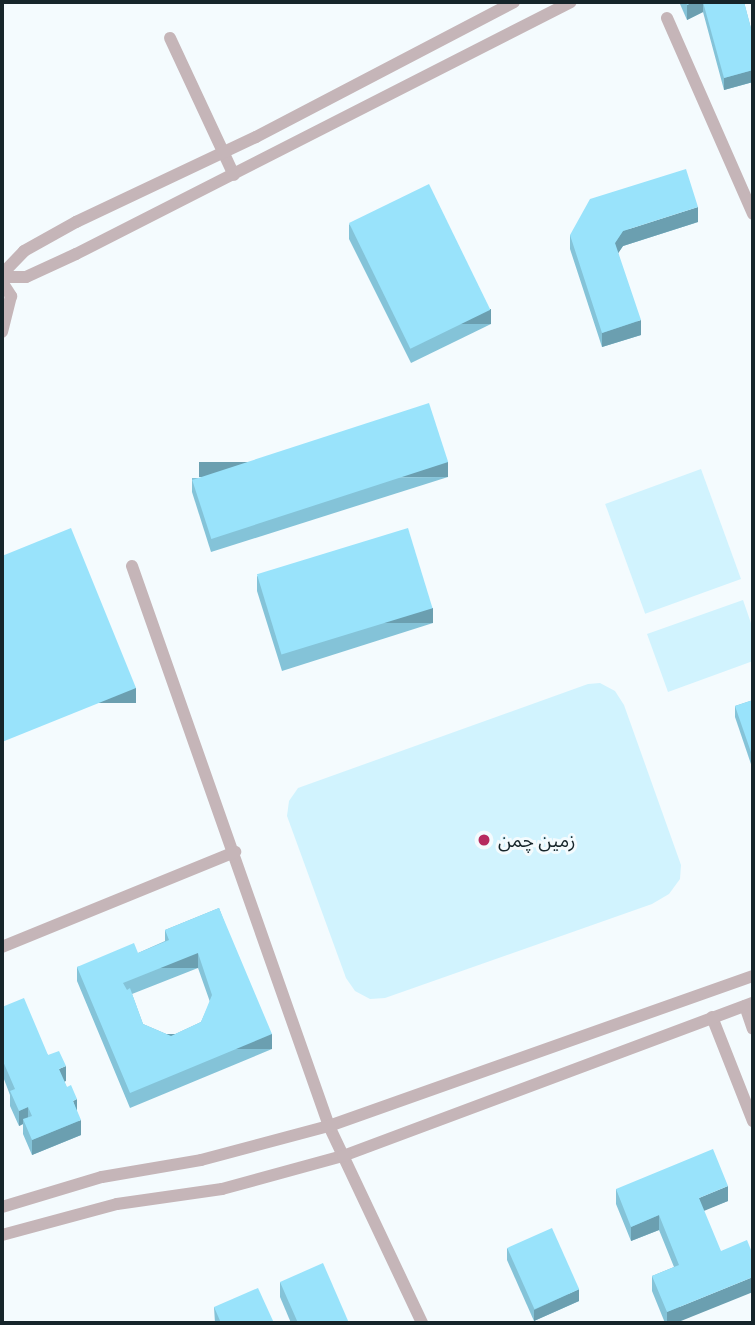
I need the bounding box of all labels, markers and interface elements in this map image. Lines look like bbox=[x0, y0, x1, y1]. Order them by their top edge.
place label: زمین چمن bbox=[498, 829, 575, 851]
marker: زمین چمن bbox=[476, 832, 492, 848]

